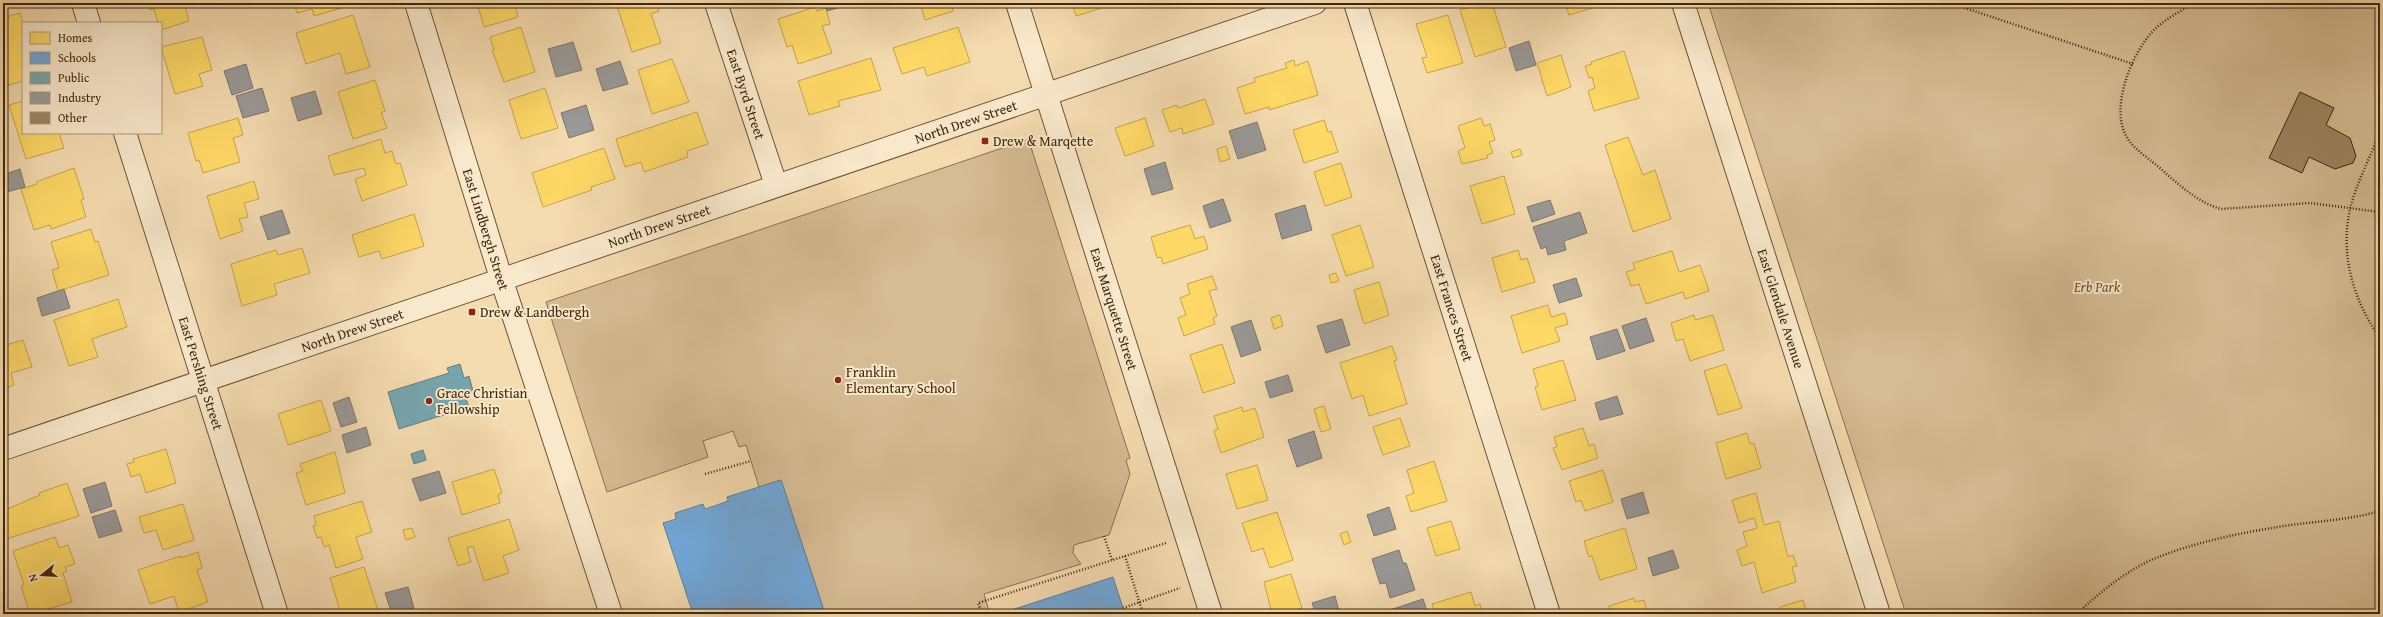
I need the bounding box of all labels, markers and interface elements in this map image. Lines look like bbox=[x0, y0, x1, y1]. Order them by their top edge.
legend bbox=[22, 22, 162, 134]
text: Homes bbox=[58, 29, 93, 46]
street label: East Byrd Street bbox=[722, 46, 770, 142]
text: Schools bbox=[58, 49, 96, 66]
text: Public bbox=[58, 69, 90, 86]
text: Industry bbox=[58, 89, 101, 106]
street label: North Drew Street bbox=[912, 95, 1020, 148]
text: Other bbox=[58, 109, 87, 126]
place label: Drew & Marqette bbox=[993, 131, 1094, 151]
marker: Drew & Marqette bbox=[980, 136, 990, 146]
street label: East Lindbergh Street bbox=[458, 166, 514, 293]
street label: North Drew Street bbox=[605, 199, 713, 253]
street label: East Marquette Street bbox=[1085, 245, 1143, 373]
street label: East Glendale Avenue bbox=[1752, 246, 1810, 372]
street label: East Frances Street bbox=[1425, 252, 1478, 364]
park label: Erb Park bbox=[2073, 277, 2121, 297]
place label: Drew & Landbergh bbox=[480, 302, 590, 322]
street label: North Drew Street bbox=[298, 304, 406, 357]
marker: Drew & Landbergh bbox=[467, 307, 477, 317]
street label: East Pershing Street bbox=[174, 314, 228, 433]
place label: Franklin Elementary School bbox=[846, 362, 956, 398]
marker: Franklin Elementary School bbox=[833, 375, 843, 385]
place label: Grace Christian Fellowship bbox=[437, 383, 528, 419]
marker: Grace Christian Fellowship bbox=[424, 396, 434, 406]
north arrow bbox=[22, 555, 62, 595]
text: N bbox=[24, 572, 41, 584]

